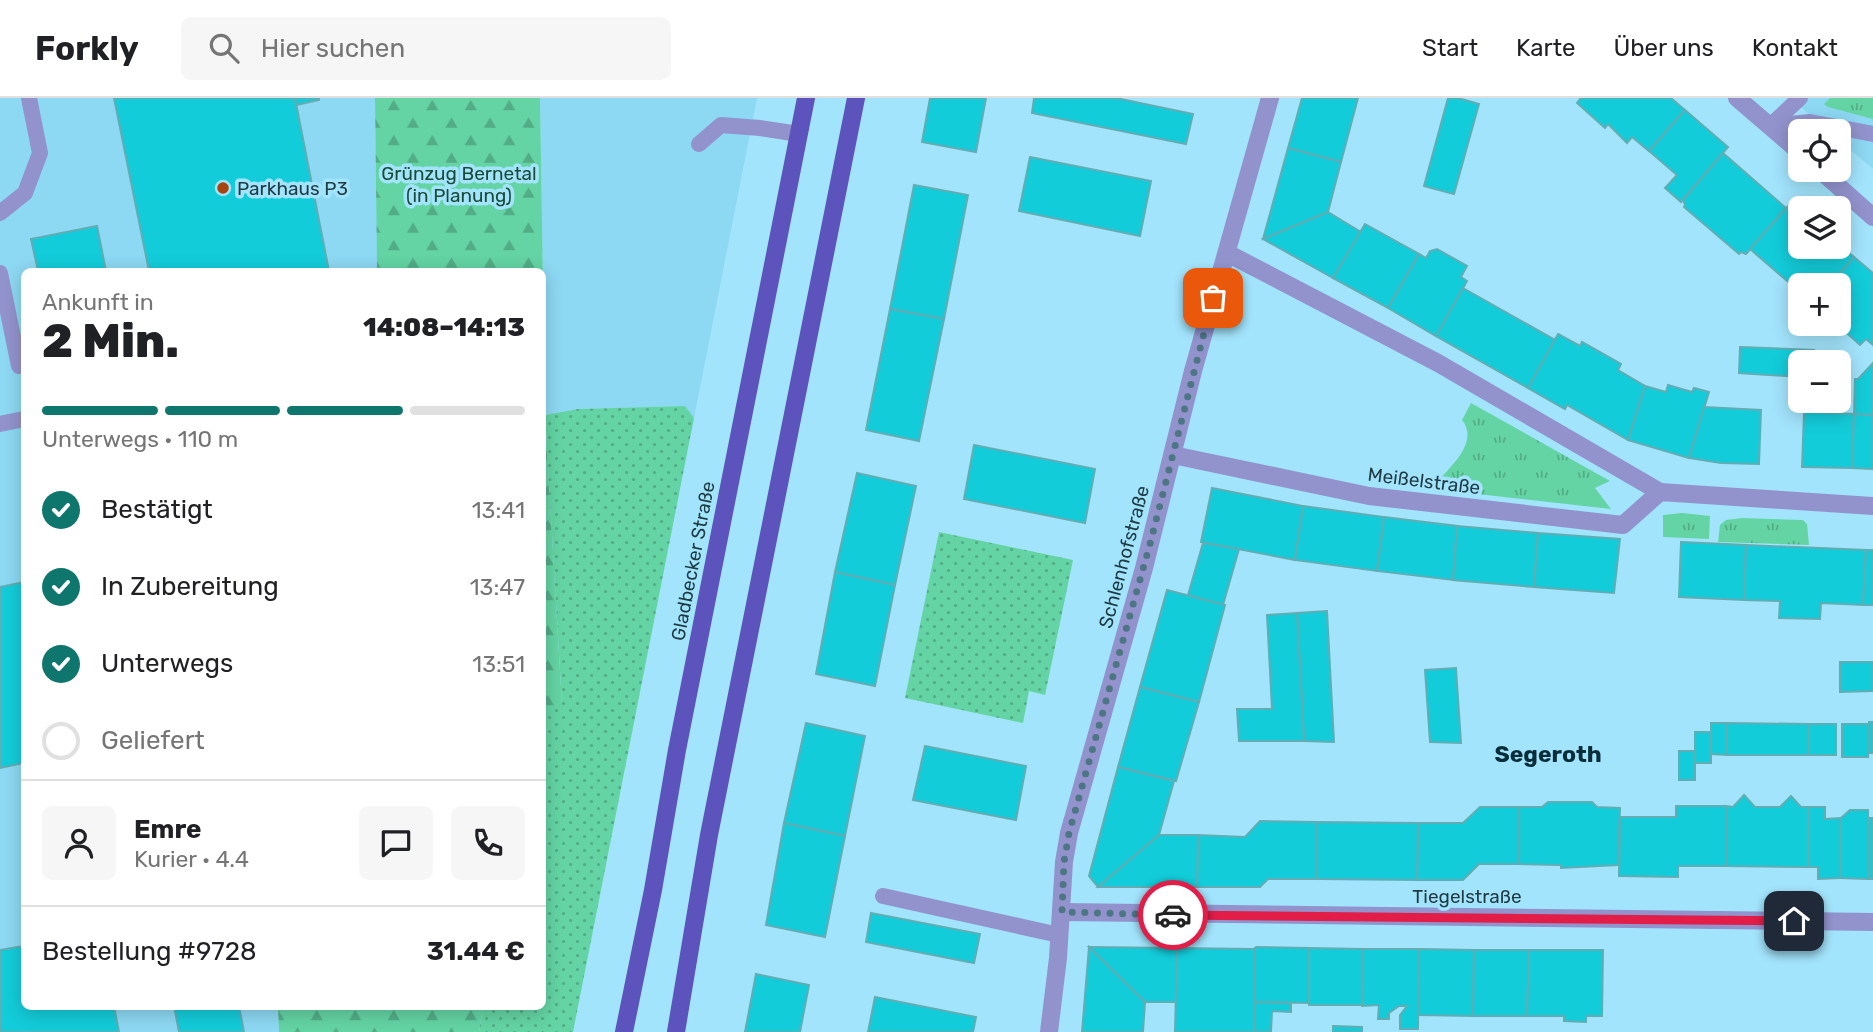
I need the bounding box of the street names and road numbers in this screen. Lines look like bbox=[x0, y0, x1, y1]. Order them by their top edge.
street label: Meißelstraße bbox=[1366, 463, 1482, 499]
street label: Gladbecker Straße bbox=[666, 479, 720, 643]
street label: Schlenhofstraße bbox=[1094, 483, 1154, 631]
street label: Tiegelstraße bbox=[1412, 885, 1522, 908]

